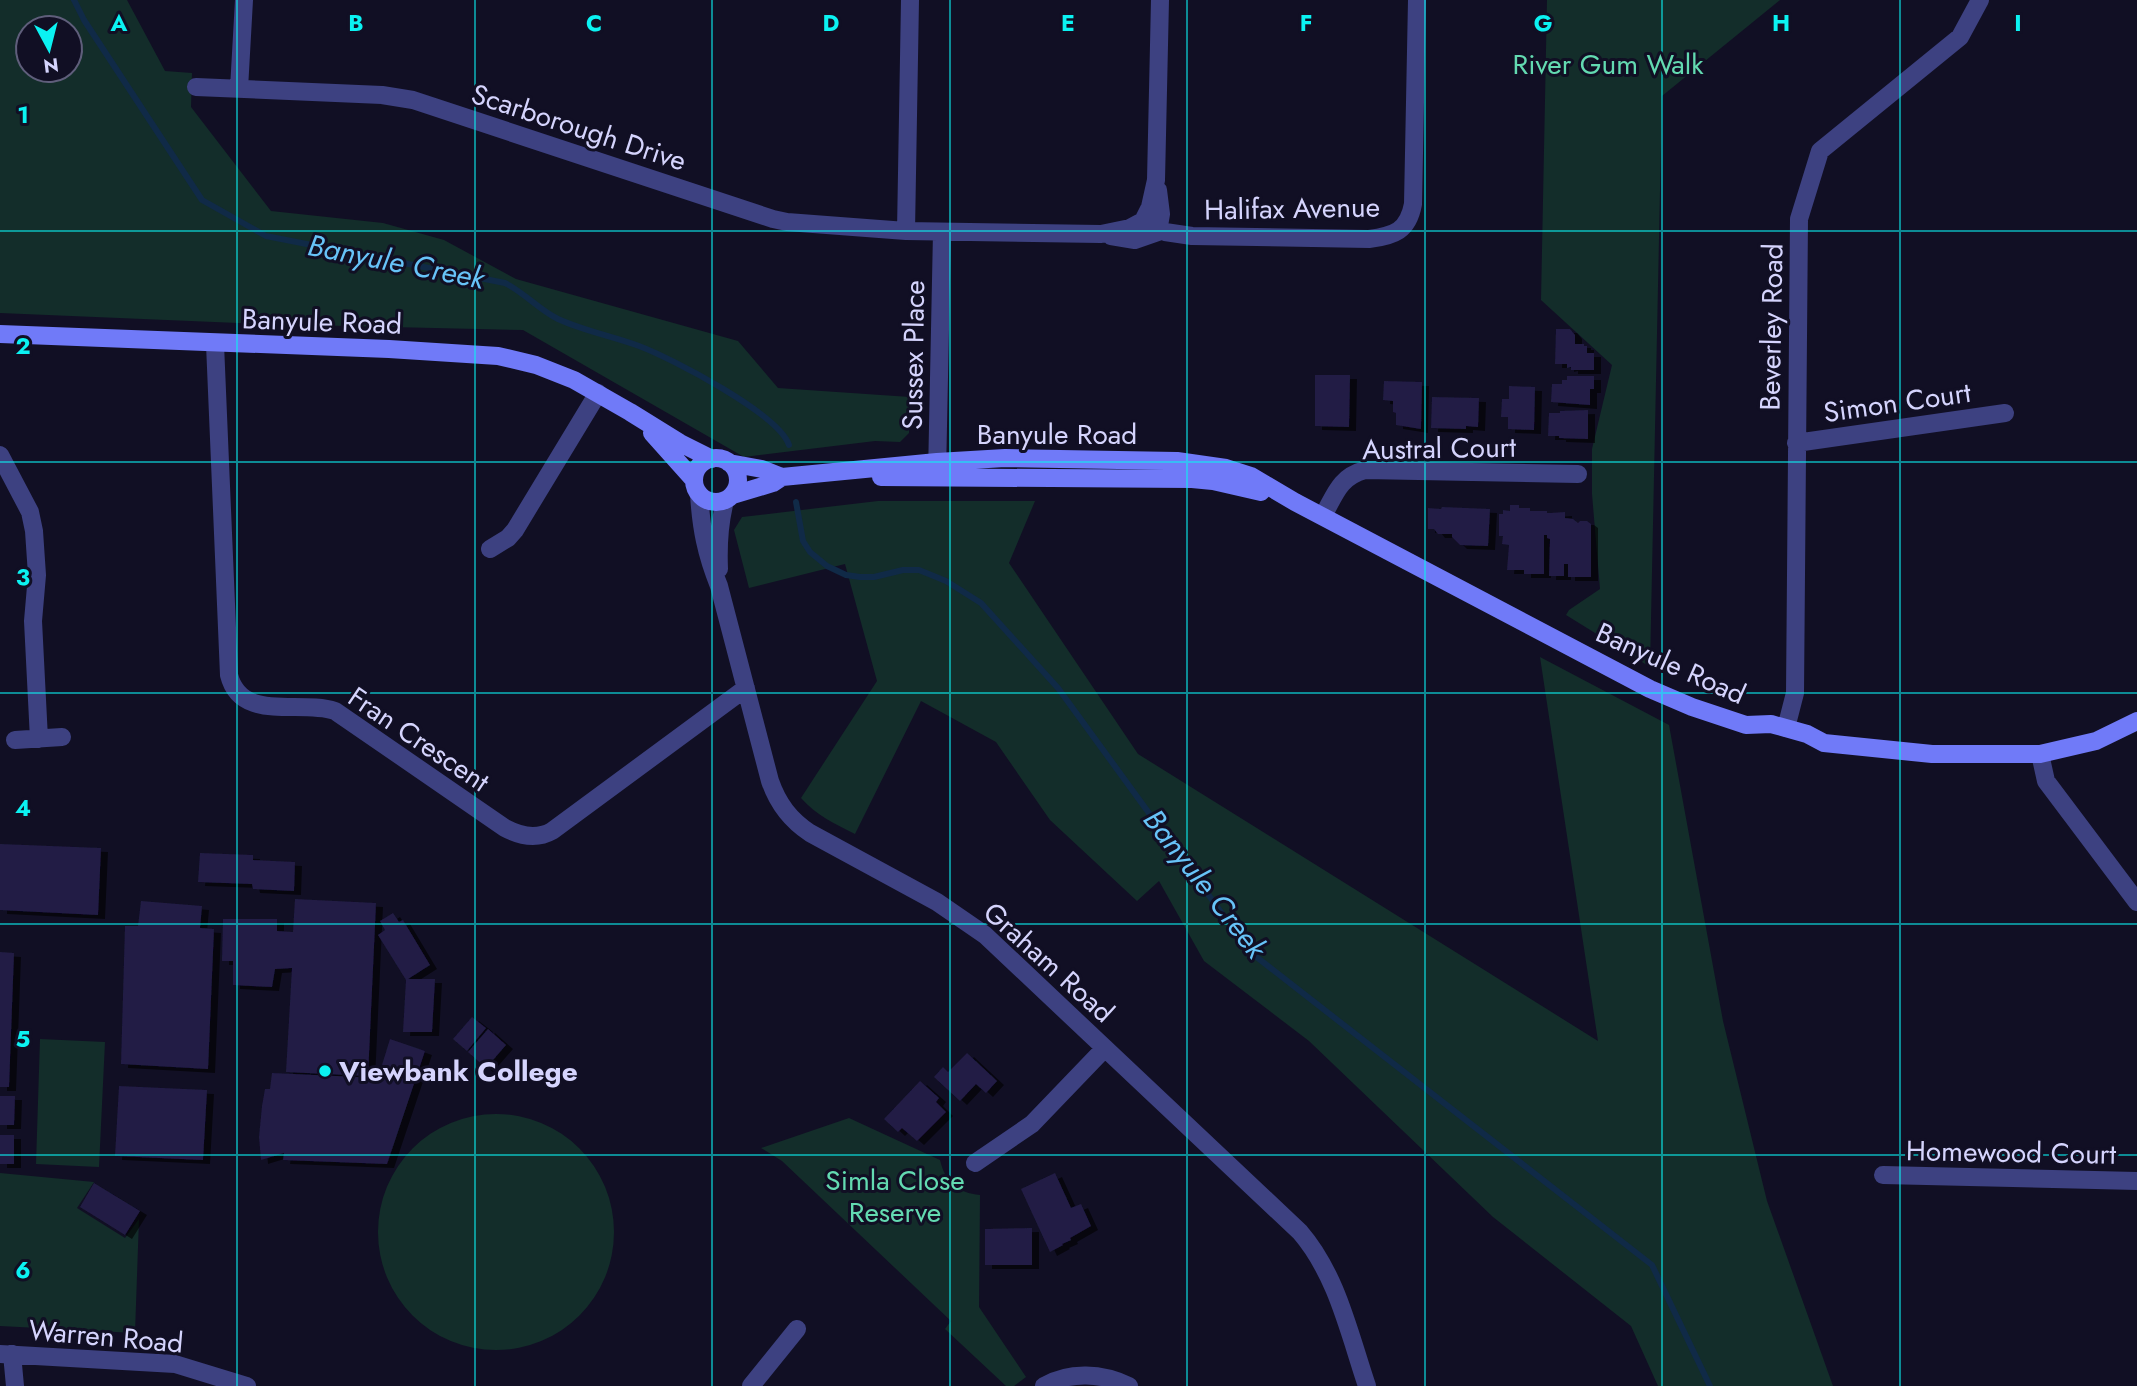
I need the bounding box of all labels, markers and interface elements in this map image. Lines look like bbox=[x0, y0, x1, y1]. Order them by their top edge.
text: A bbox=[110, 6, 128, 40]
text: B bbox=[348, 6, 364, 40]
text: C bbox=[586, 6, 602, 40]
text: D bbox=[823, 6, 840, 40]
text: E bbox=[1061, 6, 1075, 40]
text: F bbox=[1300, 6, 1312, 40]
text: G bbox=[1534, 6, 1552, 40]
text: H bbox=[1772, 6, 1790, 40]
text: I bbox=[2014, 6, 2022, 40]
north arrow bbox=[14, 14, 84, 84]
park label: River Gum Walk bbox=[1512, 44, 1704, 85]
text: N bbox=[42, 51, 60, 80]
street label: Scarborough Drive bbox=[466, 73, 691, 182]
text: 1 bbox=[17, 98, 29, 132]
street label: Halifax Avenue bbox=[1204, 186, 1380, 231]
water label: Banyule Creek bbox=[304, 223, 489, 300]
street label: Beverley Road bbox=[1750, 243, 1793, 411]
street label: Sussex Place bbox=[892, 280, 935, 430]
street label: Banyule Road bbox=[241, 298, 403, 345]
text: 2 bbox=[15, 329, 31, 363]
street label: Simon Court bbox=[1821, 372, 1974, 433]
street label: Banyule Road bbox=[977, 414, 1137, 455]
street label: Austral Court bbox=[1362, 427, 1517, 470]
text: 3 bbox=[16, 560, 30, 594]
street label: Banyule Road bbox=[1589, 612, 1752, 715]
street label: Fran Crescent bbox=[340, 677, 498, 802]
text: 4 bbox=[15, 791, 31, 825]
water label: Banyule Creek bbox=[1133, 800, 1278, 968]
street label: Graham Road bbox=[974, 892, 1123, 1032]
text: 5 bbox=[16, 1022, 30, 1056]
place label: Viewbank College bbox=[338, 1051, 578, 1092]
marker: Viewbank College bbox=[317, 1063, 333, 1079]
street label: Homewood Court bbox=[1906, 1130, 2117, 1175]
park label: Simla Close Reserve bbox=[825, 1160, 965, 1233]
text: 6 bbox=[15, 1253, 31, 1287]
street label: Warren Road bbox=[27, 1309, 185, 1364]

